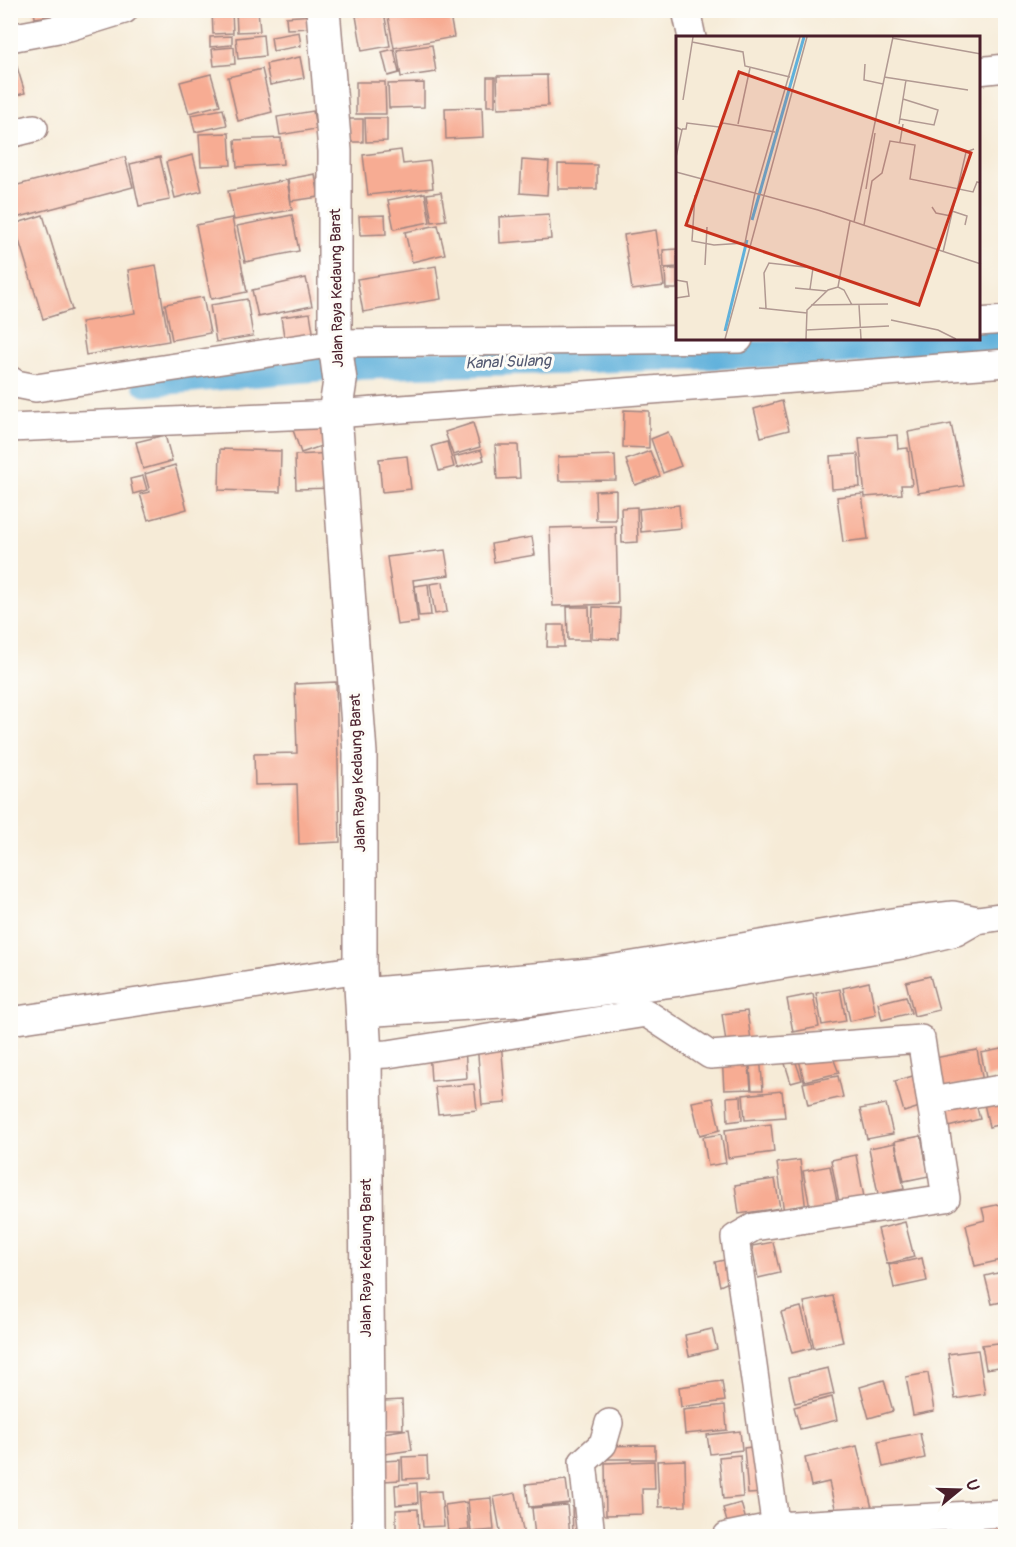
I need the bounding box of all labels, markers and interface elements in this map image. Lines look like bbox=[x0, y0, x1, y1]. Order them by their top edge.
inset map bbox=[676, 36, 980, 340]
street label: Jalan Raya Kedaung Barat bbox=[326, 207, 348, 368]
water label: Kanal Sulang bbox=[465, 350, 553, 373]
street label: Jalan Raya Kedaung Barat bbox=[346, 692, 370, 853]
street label: Jalan Raya Kedaung Barat bbox=[357, 1178, 376, 1338]
north arrow bbox=[929, 1460, 989, 1520]
text: U bbox=[961, 1477, 984, 1494]

